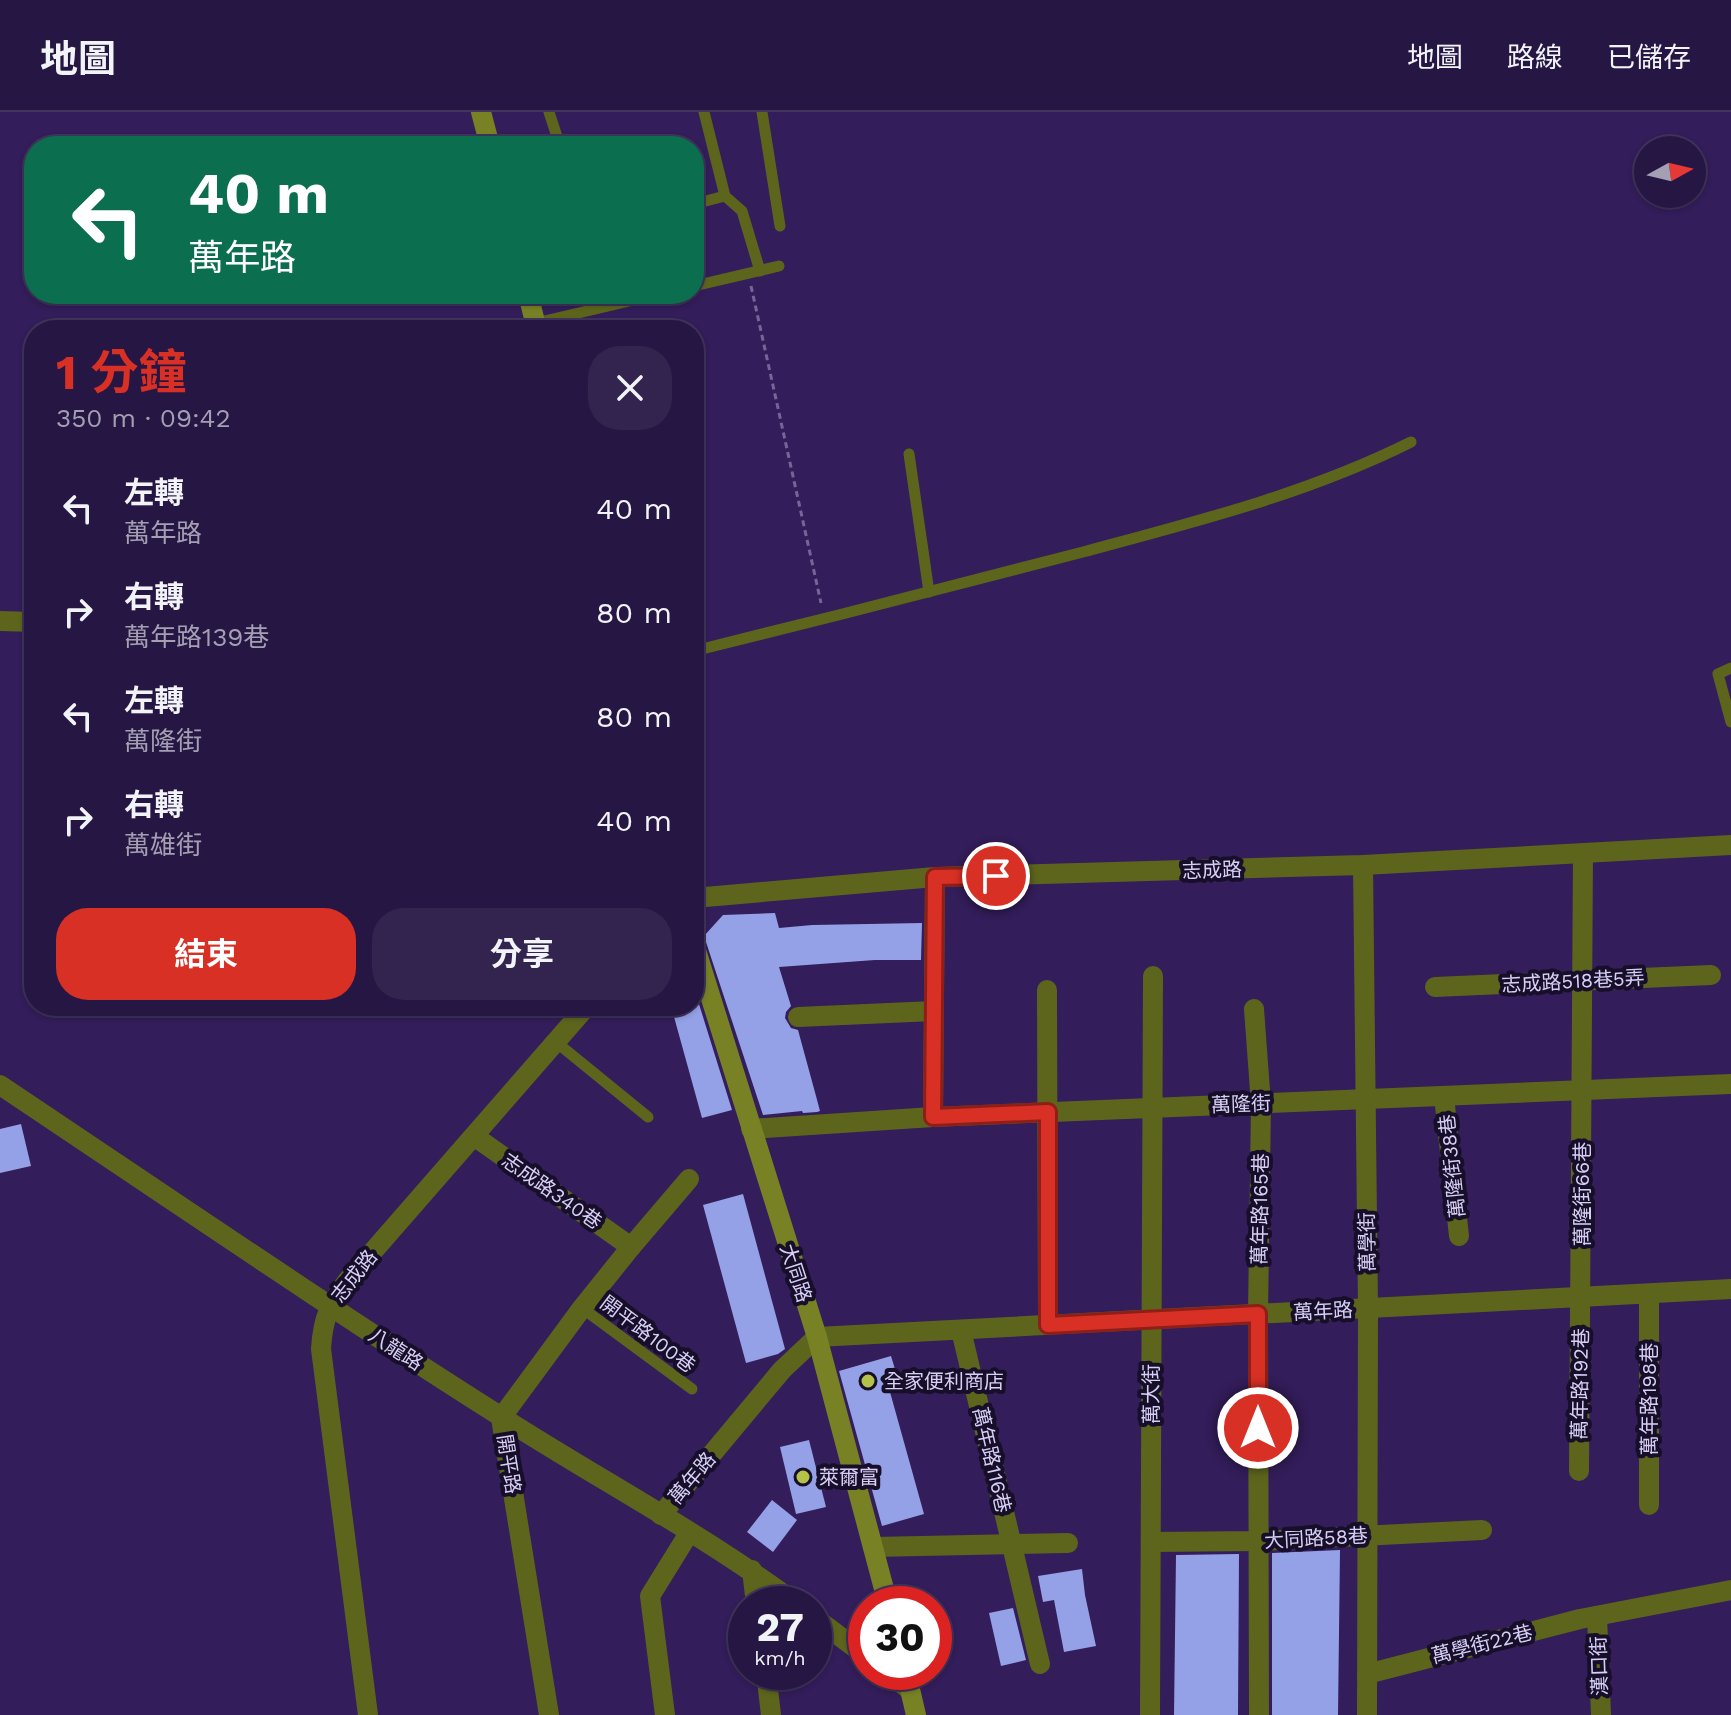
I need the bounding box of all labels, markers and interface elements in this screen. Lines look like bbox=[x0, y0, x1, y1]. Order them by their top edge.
text: 地圖 bbox=[40, 37, 116, 81]
text: 地圖 bbox=[1407, 41, 1463, 74]
text: 路線 bbox=[1507, 41, 1563, 74]
text: 已儲存 bbox=[1607, 41, 1691, 74]
north arrow bbox=[1634, 136, 1706, 208]
map controls bbox=[1634, 136, 1706, 208]
text: 40 m bbox=[188, 161, 329, 227]
icon: left bbox=[56, 168, 160, 272]
text: 萬年路 bbox=[188, 237, 296, 279]
text: 1 分鐘 bbox=[56, 344, 186, 401]
button: close bbox=[588, 346, 672, 430]
text: 350 m · 09:42 bbox=[56, 403, 231, 433]
text: 左轉 bbox=[124, 475, 184, 510]
icon: left bbox=[56, 486, 100, 530]
text: 40 m bbox=[596, 491, 672, 526]
text: 萬年路 bbox=[124, 518, 202, 548]
text: 右轉 bbox=[124, 579, 184, 614]
icon: right bbox=[56, 590, 100, 634]
text: 80 m bbox=[596, 595, 672, 630]
text: 萬年路139巷 bbox=[124, 622, 269, 652]
text: 左轉 bbox=[124, 683, 184, 718]
icon: left bbox=[56, 694, 100, 738]
text: 80 m bbox=[596, 699, 672, 734]
text: 萬隆街 bbox=[124, 726, 202, 756]
text: 右轉 bbox=[124, 787, 184, 822]
icon: right bbox=[56, 798, 100, 842]
text: 40 m bbox=[596, 803, 672, 838]
text: 萬雄街 bbox=[124, 830, 202, 860]
pin bbox=[962, 842, 1030, 910]
icon: arrive bbox=[974, 854, 1018, 898]
street label: 志成路 bbox=[1182, 857, 1242, 883]
button: 結束 bbox=[56, 908, 356, 1000]
button: 分享 bbox=[372, 908, 672, 1000]
street label: 志成路518巷5弄 bbox=[1501, 965, 1645, 997]
street label: 萬隆街 bbox=[1211, 1091, 1271, 1117]
street label: 萬隆街38巷 bbox=[1435, 1113, 1469, 1219]
street label: 萬隆街66巷 bbox=[1570, 1142, 1594, 1246]
street label: 志成路340巷 bbox=[497, 1148, 607, 1234]
street label: 萬年路165巷 bbox=[1247, 1153, 1273, 1265]
street label: 萬學街 bbox=[1354, 1212, 1380, 1272]
street label: 大同路 bbox=[775, 1241, 817, 1305]
street label: 志成路 bbox=[326, 1245, 382, 1307]
street label: 開平路100巷 bbox=[596, 1291, 700, 1377]
street label: 萬年路 bbox=[1292, 1297, 1354, 1325]
street label: 八龍路 bbox=[364, 1323, 428, 1375]
street label: 萬年路192巷 bbox=[1567, 1328, 1593, 1440]
street label: 萬年路198巷 bbox=[1637, 1343, 1661, 1455]
street label: 萬大街 bbox=[1139, 1364, 1163, 1424]
place label: 全家便利商店 bbox=[884, 1369, 1004, 1393]
marker: 全家便利商店 bbox=[859, 1372, 877, 1390]
position arrow bbox=[1216, 1386, 1300, 1470]
street label: 萬年路116巷 bbox=[968, 1405, 1016, 1515]
street label: 開平路 bbox=[492, 1432, 526, 1496]
street label: 萬年路 bbox=[664, 1447, 720, 1509]
place label: 萊爾富 bbox=[819, 1465, 879, 1489]
marker: 萊爾富 bbox=[794, 1468, 812, 1486]
street label: 大同路58巷 bbox=[1263, 1523, 1369, 1553]
speed limit sign: 30 bbox=[848, 1586, 952, 1690]
text: 27 bbox=[756, 1604, 804, 1651]
street label: 萬學街22巷 bbox=[1429, 1620, 1535, 1668]
street label: 漢口街 bbox=[1586, 1636, 1612, 1696]
text: km/h bbox=[754, 1646, 806, 1670]

